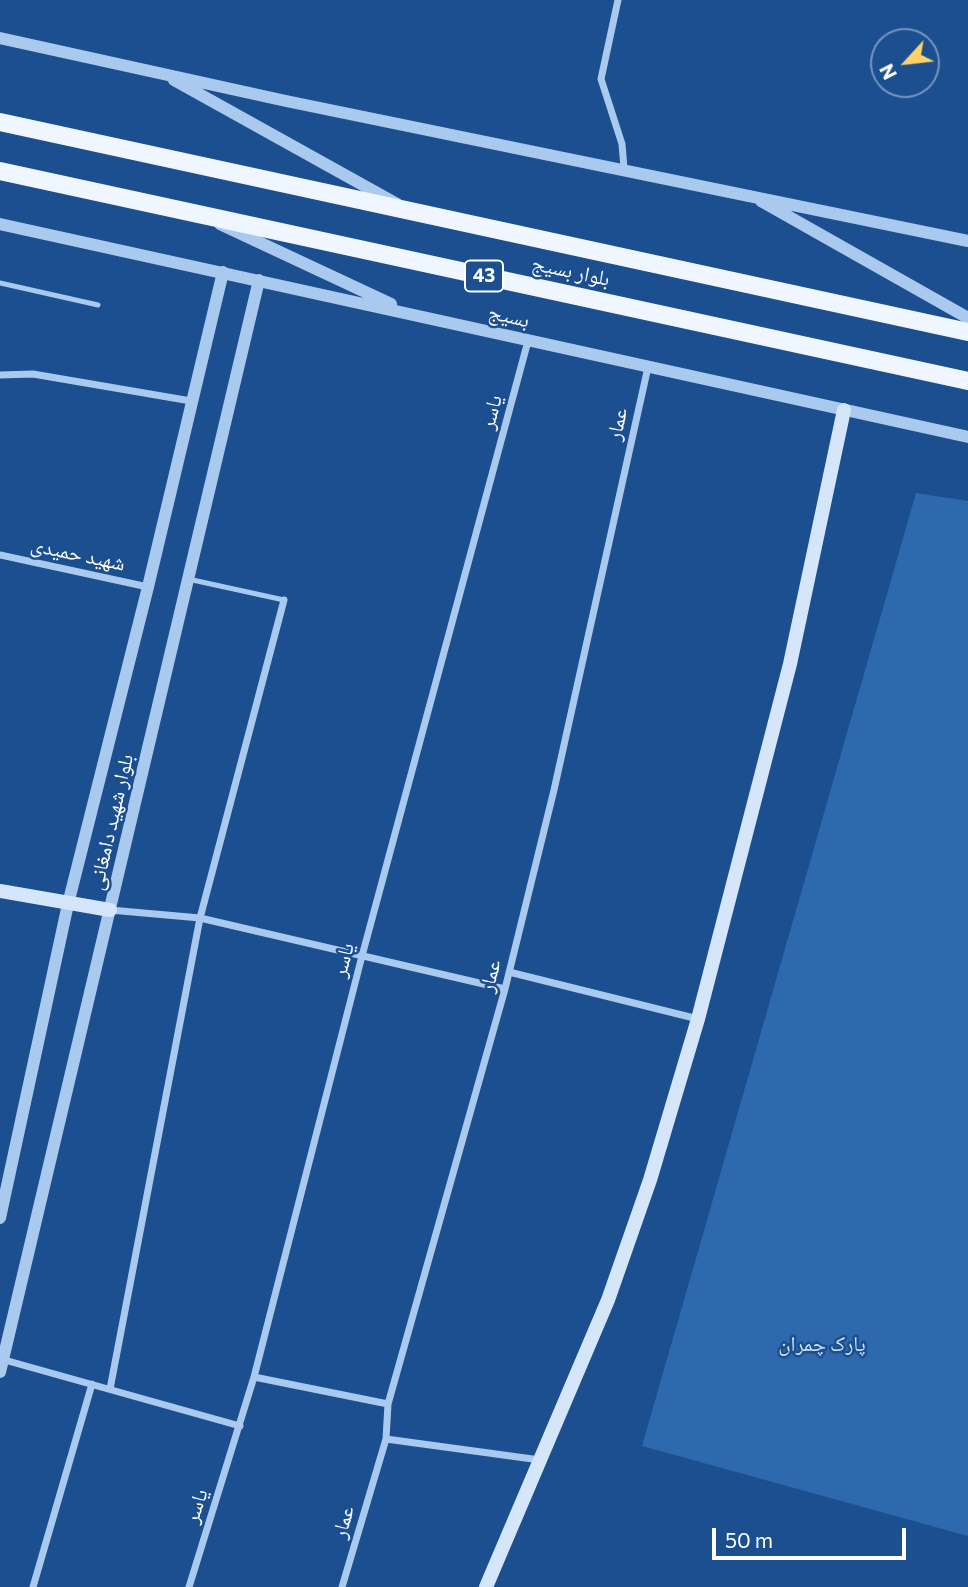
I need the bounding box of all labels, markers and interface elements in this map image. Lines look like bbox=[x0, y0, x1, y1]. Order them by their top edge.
north arrow bbox=[870, 28, 940, 98]
text: N bbox=[874, 60, 901, 83]
street label: بلوار بسیج bbox=[530, 250, 612, 292]
road number: 43 bbox=[465, 260, 503, 292]
street label: بسیج bbox=[486, 299, 532, 333]
street label: یاسر bbox=[474, 392, 508, 432]
street label: عمار bbox=[601, 405, 633, 443]
street label: شهید حمیدی bbox=[28, 532, 128, 576]
street label: بلوار شهید دامغانی bbox=[83, 752, 139, 892]
street label: یاسر bbox=[326, 940, 360, 980]
street label: عمار bbox=[474, 957, 506, 995]
park label: پارک چمران bbox=[778, 1331, 866, 1357]
street label: یاسر bbox=[179, 1486, 213, 1526]
street label: عمار bbox=[326, 1503, 360, 1541]
scale bar bbox=[716, 1514, 910, 1558]
text: 50 m bbox=[725, 1527, 773, 1552]

